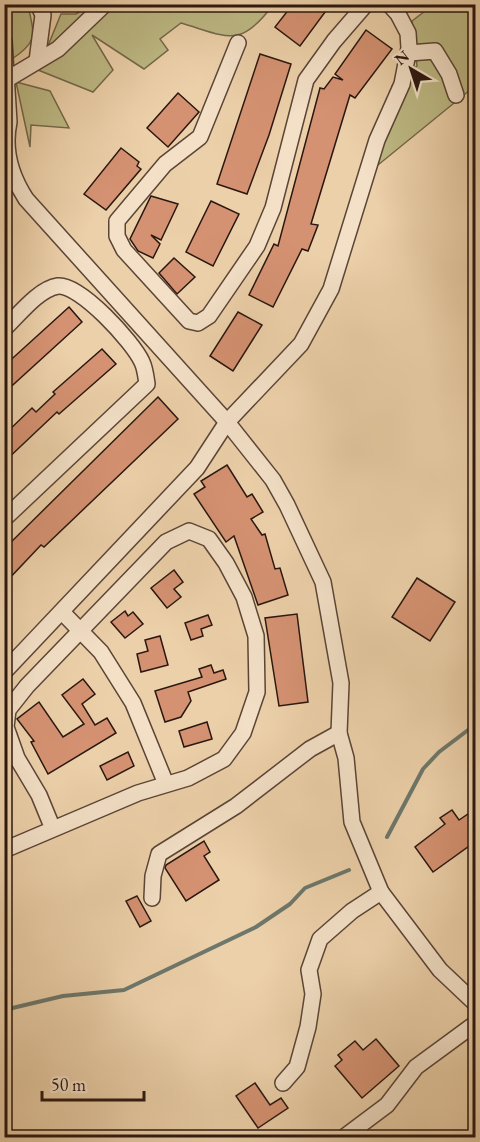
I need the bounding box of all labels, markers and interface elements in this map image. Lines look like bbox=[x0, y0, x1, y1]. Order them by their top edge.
north arrow bbox=[381, 39, 441, 99]
text: N bbox=[390, 45, 414, 70]
scale bar bbox=[42, 1064, 144, 1102]
text: 50 m bbox=[51, 1073, 86, 1096]

